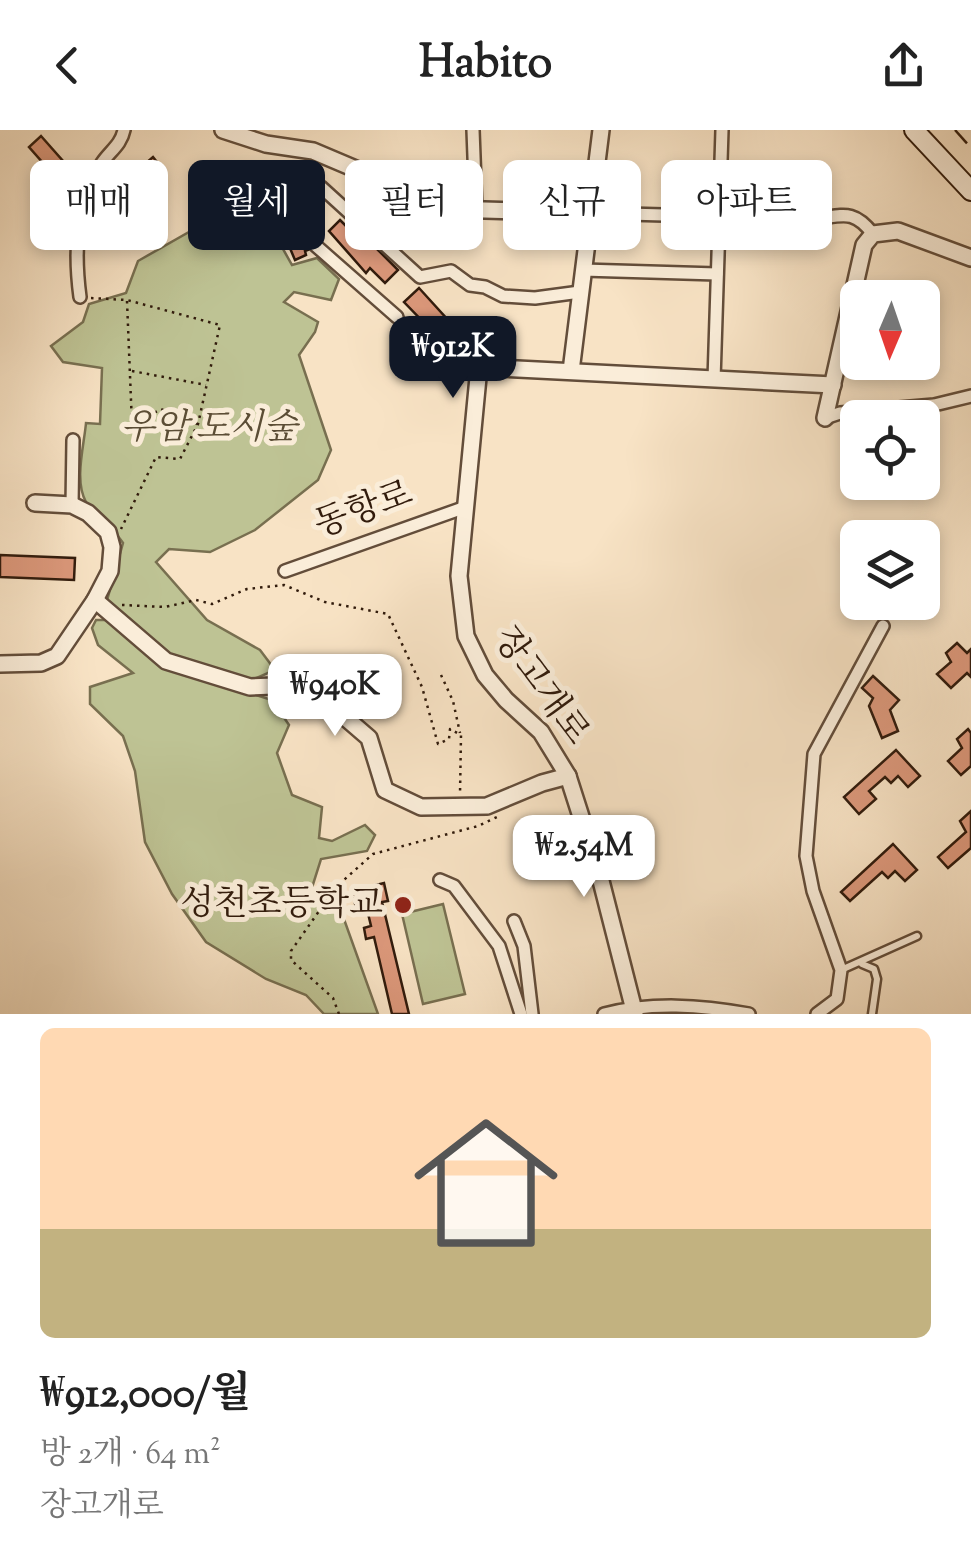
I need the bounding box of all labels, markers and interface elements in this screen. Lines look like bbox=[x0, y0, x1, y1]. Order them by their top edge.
text: Habito bbox=[419, 33, 552, 98]
icon: back bbox=[40, 38, 95, 93]
icon: share bbox=[876, 38, 931, 93]
chip: 매매 bbox=[30, 160, 168, 250]
chip: 월세 bbox=[188, 160, 325, 250]
chip: 필터 bbox=[345, 160, 483, 250]
chip: 신규 bbox=[503, 160, 641, 250]
chip: 아파트 bbox=[661, 160, 832, 250]
north arrow bbox=[840, 280, 940, 380]
map controls bbox=[840, 280, 940, 620]
pin: ₩912K bbox=[383, 316, 523, 401]
text: ₩912K bbox=[411, 325, 495, 371]
button: locate bbox=[840, 400, 940, 500]
park label: 우암 도시숲 bbox=[121, 404, 300, 455]
street label: 동항로 bbox=[308, 470, 420, 552]
button: layers bbox=[840, 520, 940, 620]
street label: 장고개로 bbox=[480, 617, 600, 757]
pin: ₩940K bbox=[265, 654, 405, 739]
text: ₩940K bbox=[290, 663, 380, 709]
pin: ₩2.54M bbox=[503, 815, 665, 900]
text: ₩2.54M bbox=[535, 824, 633, 870]
place label: 성천초등학교 bbox=[180, 880, 383, 931]
marker: 성천초등학교 bbox=[392, 894, 414, 916]
icon: home bbox=[396, 1093, 576, 1273]
text: ₩912,000/월 bbox=[40, 1366, 251, 1426]
text: 방 2개 · 64 m² bbox=[40, 1432, 221, 1478]
text: 장고개로 bbox=[40, 1484, 164, 1530]

